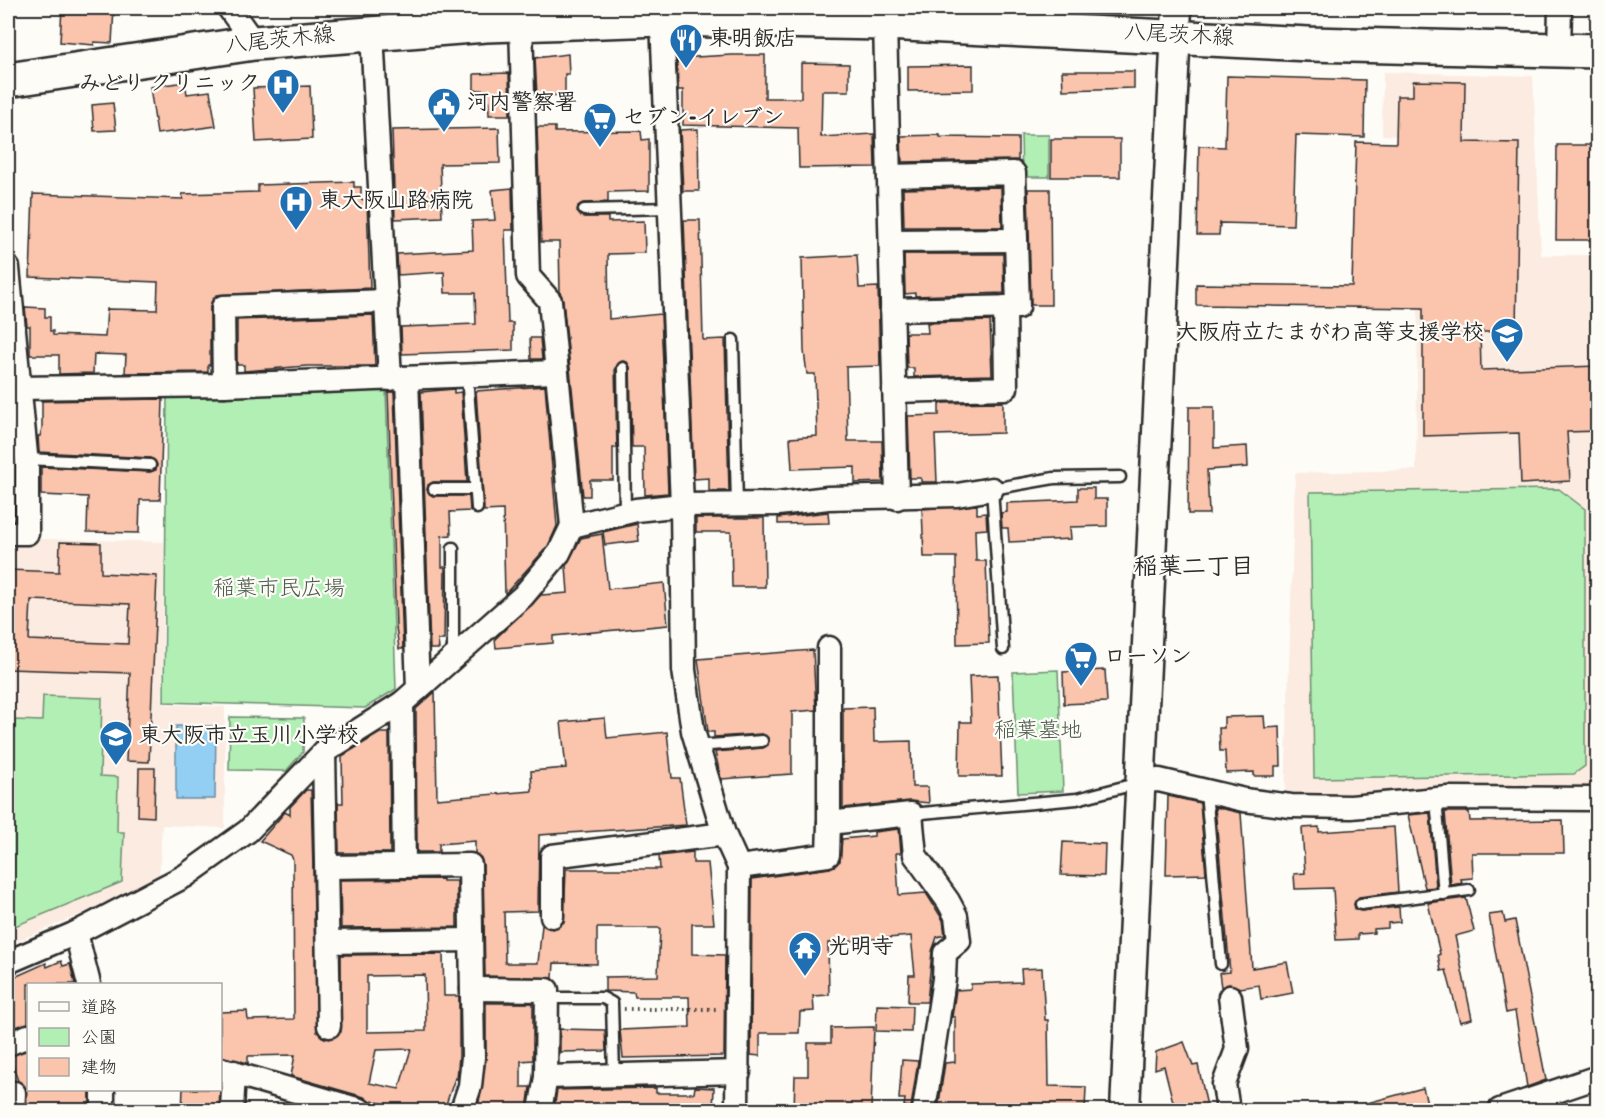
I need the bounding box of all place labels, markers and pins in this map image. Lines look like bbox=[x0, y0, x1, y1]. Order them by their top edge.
restaurant icon: 東明飯店 bbox=[668, 22, 704, 69]
place label: 東明飯店 bbox=[709, 25, 797, 56]
hospital icon: みどり クリニック bbox=[265, 67, 301, 114]
place label: みどり クリニック bbox=[79, 70, 260, 101]
public building icon: 河内警察署 bbox=[426, 86, 462, 133]
place label: 河内警察署 bbox=[467, 89, 577, 120]
supermarket icon: セブン-イレブン bbox=[582, 101, 618, 148]
place label: セブン-イレブン bbox=[623, 104, 785, 135]
hospital icon: 東大阪山路病院 bbox=[278, 184, 314, 231]
place label: 東大阪山路病院 bbox=[319, 187, 473, 218]
school or university icon: 大阪府立たまがわ高等支援学校 bbox=[1489, 316, 1525, 363]
place label: 大阪府立たまがわ高等支援学校 bbox=[1176, 319, 1484, 350]
supermarket icon: ローソン bbox=[1063, 640, 1099, 687]
place label: ローソン bbox=[1104, 643, 1192, 674]
school or university icon: 東大阪市立玉川小学校 bbox=[98, 719, 134, 766]
place label: 東大阪市立玉川小学校 bbox=[139, 722, 359, 753]
temple icon: 光明寺 bbox=[787, 930, 823, 977]
place label: 光明寺 bbox=[828, 933, 894, 964]

